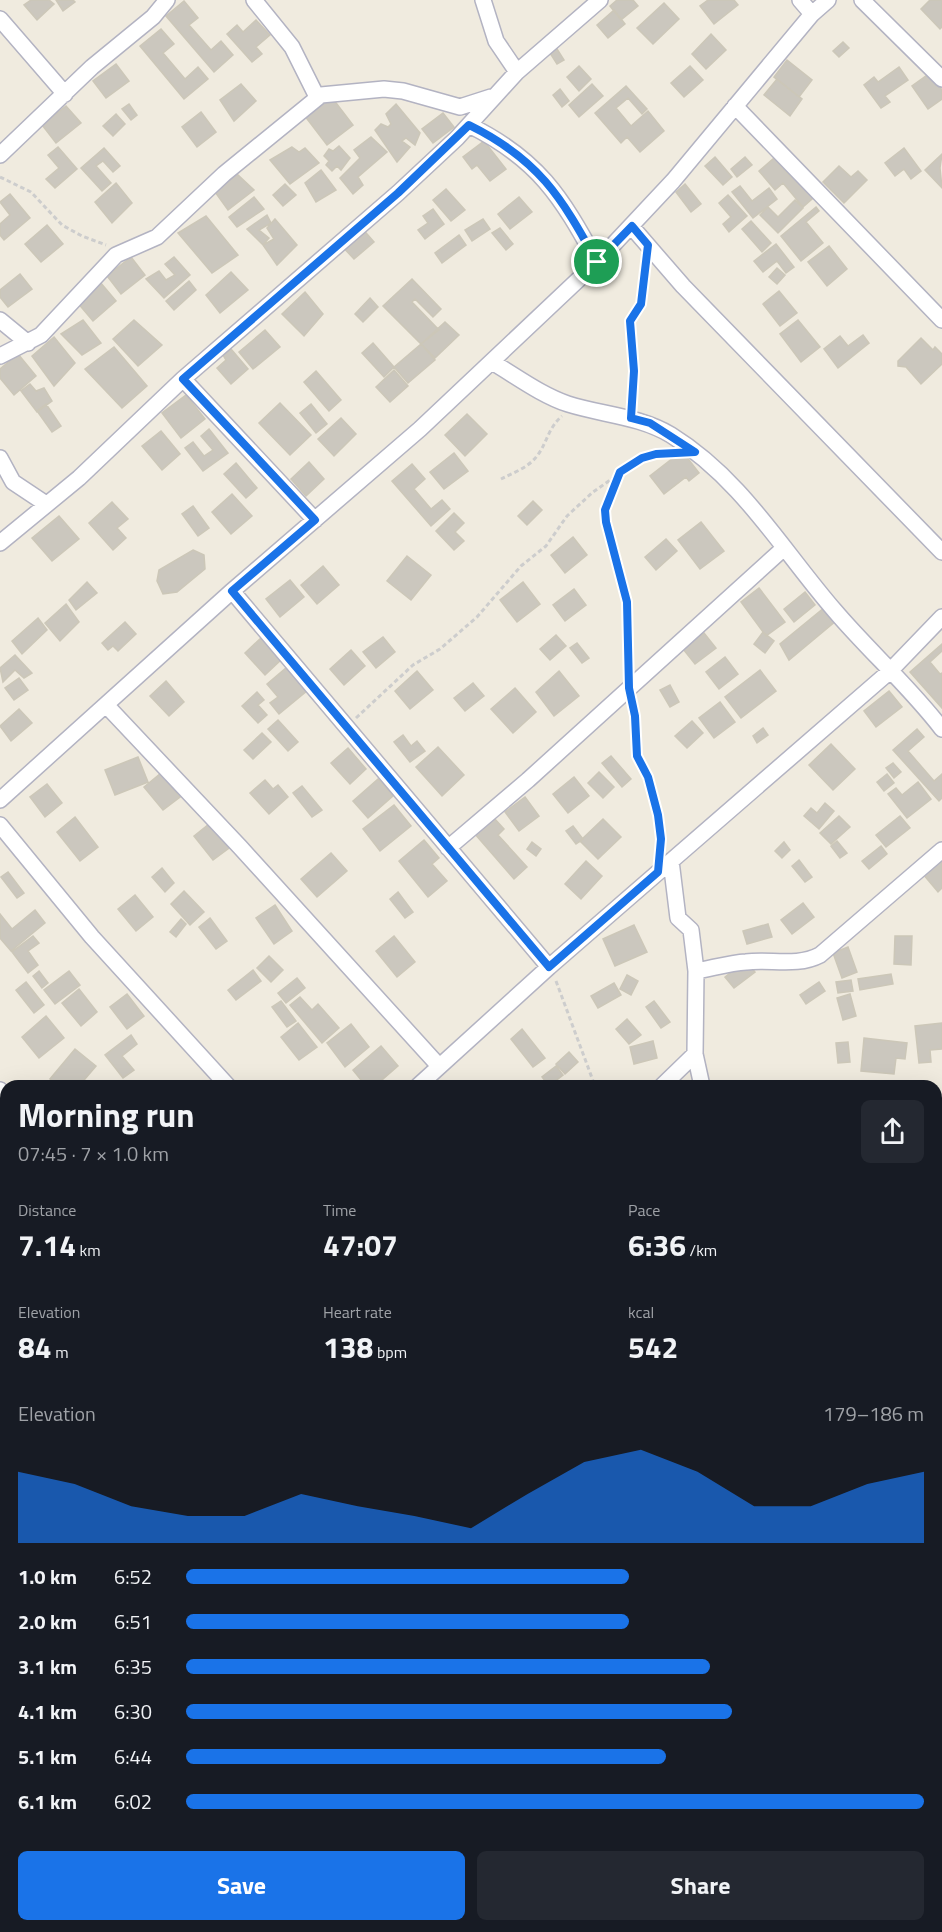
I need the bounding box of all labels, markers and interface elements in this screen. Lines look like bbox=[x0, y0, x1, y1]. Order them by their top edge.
pin bbox=[571, 236, 622, 287]
icon: arrive bbox=[580, 245, 613, 278]
text: Morning run bbox=[18, 1090, 195, 1140]
button: share bbox=[861, 1100, 924, 1163]
text: 07:45 · 7 × 1.0 km bbox=[18, 1138, 169, 1169]
text: Distance bbox=[18, 1198, 76, 1222]
text: Time bbox=[323, 1198, 356, 1222]
text: Pace bbox=[628, 1198, 660, 1222]
text: 7.14 bbox=[18, 1222, 76, 1268]
text: 47:07 bbox=[323, 1222, 398, 1268]
text: 6:36 bbox=[628, 1222, 686, 1268]
text: km bbox=[76, 1238, 101, 1262]
text: /km bbox=[686, 1238, 717, 1262]
text: Elevation bbox=[18, 1300, 80, 1324]
text: Heart rate bbox=[323, 1300, 392, 1324]
text: kcal bbox=[628, 1300, 654, 1324]
text: 84 bbox=[18, 1324, 52, 1370]
text: 138 bbox=[323, 1324, 373, 1370]
text: 542 bbox=[628, 1324, 678, 1370]
text: m bbox=[52, 1340, 69, 1364]
text: bpm bbox=[373, 1340, 407, 1364]
text: Elevation bbox=[18, 1398, 96, 1429]
text: 179–186 m bbox=[823, 1398, 924, 1429]
text: 1.0 km bbox=[18, 1561, 77, 1592]
text: 6:52 bbox=[114, 1561, 152, 1592]
text: 2.0 km bbox=[18, 1606, 77, 1637]
text: 6:51 bbox=[114, 1606, 152, 1637]
text: 3.1 km bbox=[18, 1651, 77, 1682]
text: 6:35 bbox=[114, 1651, 152, 1682]
text: 4.1 km bbox=[18, 1696, 77, 1727]
text: 6:30 bbox=[114, 1696, 152, 1727]
text: 5.1 km bbox=[18, 1741, 77, 1772]
text: 6:44 bbox=[114, 1741, 152, 1772]
text: 6.1 km bbox=[18, 1786, 77, 1817]
text: 6:02 bbox=[114, 1786, 152, 1817]
button: Save bbox=[18, 1851, 465, 1920]
button: Share bbox=[477, 1851, 924, 1920]

